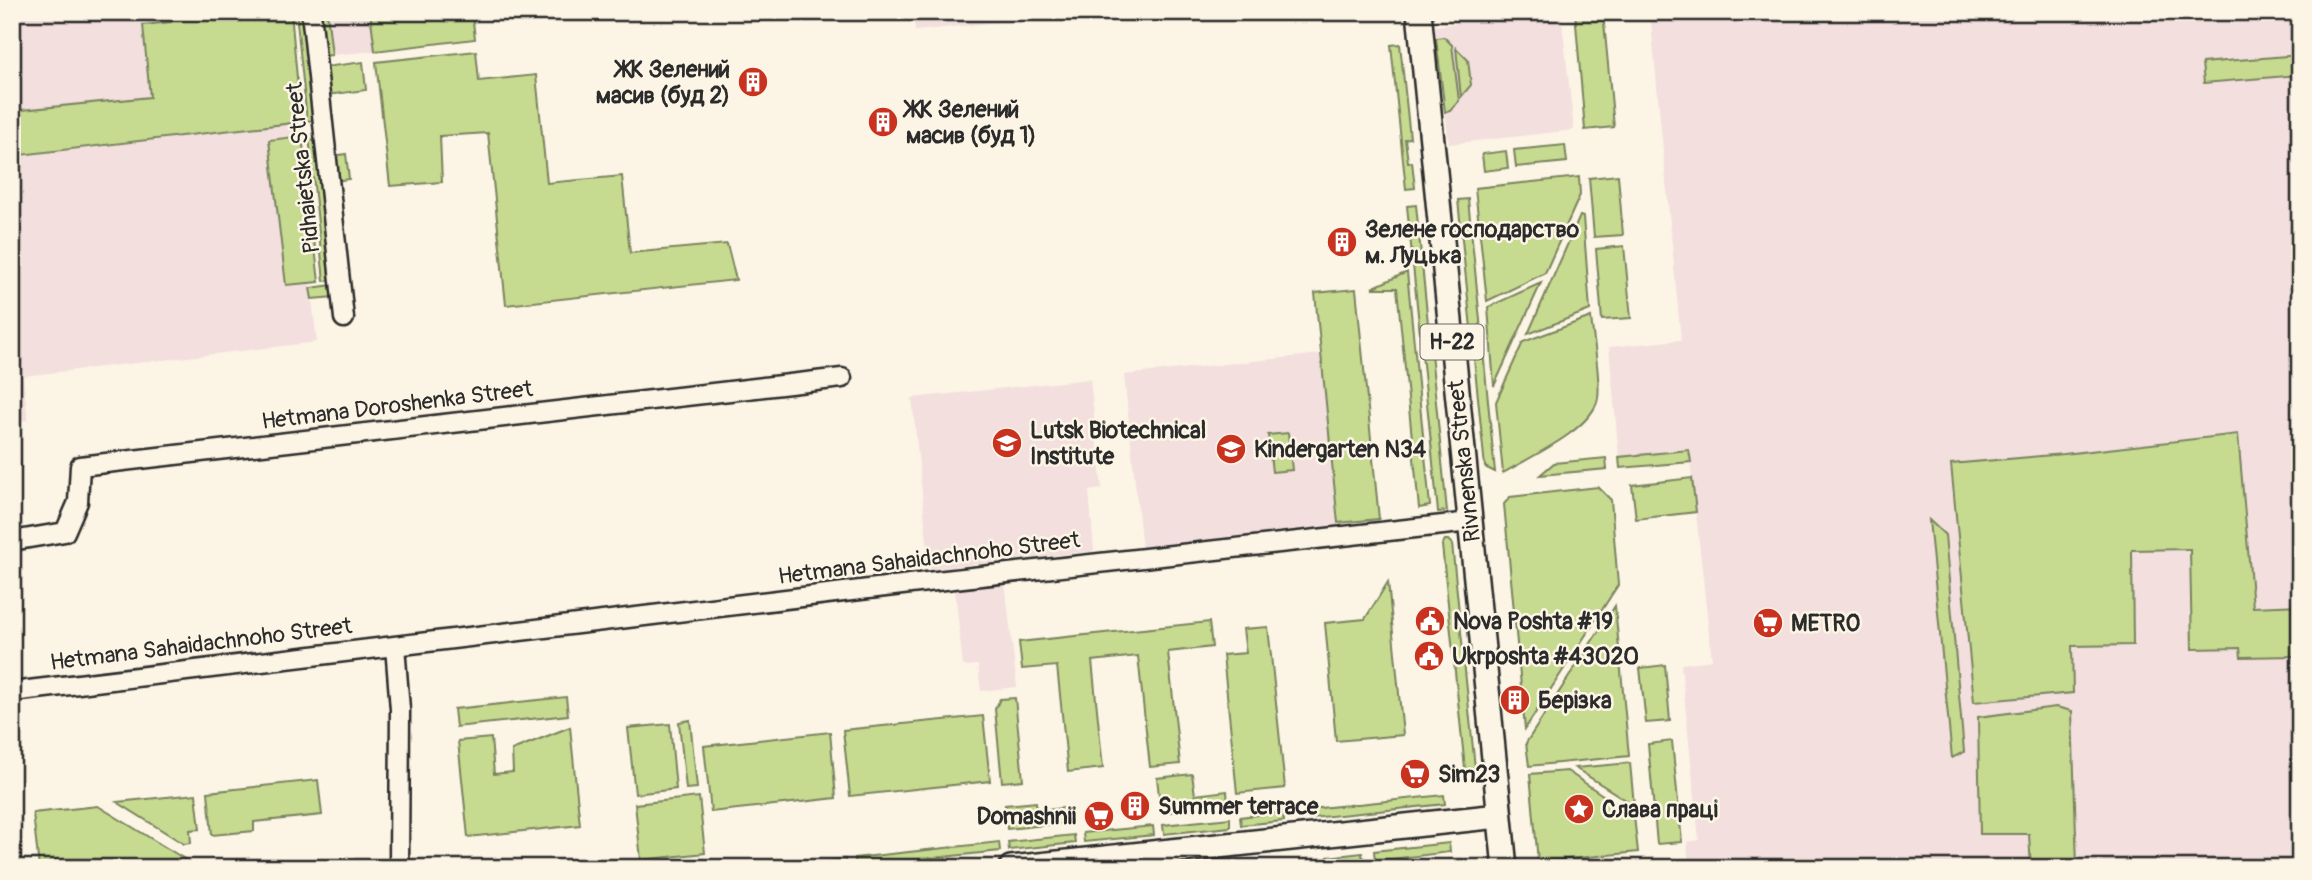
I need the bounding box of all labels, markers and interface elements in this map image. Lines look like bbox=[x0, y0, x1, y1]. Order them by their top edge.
place label: ЖК Зелений масив (буд 2) bbox=[596, 55, 730, 110]
building icon: ЖК Зелений масив (буд 2) bbox=[736, 65, 770, 99]
street label: Pidhaietska Street bbox=[280, 80, 326, 255]
place label: ЖК Зелений масив (буд 1) bbox=[902, 95, 1036, 150]
building icon: ЖК Зелений масив (буд 1) bbox=[866, 105, 900, 139]
place label: Зелене господарство м. Луцька bbox=[1365, 215, 1580, 270]
building icon: Зелене господарство м. Луцька bbox=[1325, 225, 1359, 259]
road number: Н-22 bbox=[1420, 324, 1484, 360]
street label: Hetmana Doroshenka Street bbox=[260, 374, 535, 436]
street label: Rivnenska Street bbox=[1441, 378, 1487, 543]
place label: Lutsk Biotechnical Institute bbox=[1030, 416, 1206, 471]
school or university icon: Lutsk Biotechnical Institute bbox=[990, 426, 1024, 460]
school or university icon: Kindergarten N34 bbox=[1214, 432, 1248, 466]
place label: Kindergarten N34 bbox=[1254, 435, 1427, 464]
street label: Hetmana Sahaidachnoho Street bbox=[776, 525, 1082, 591]
public building icon: Nova Poshta #19 bbox=[1413, 604, 1447, 638]
supermarket icon: METRO bbox=[1751, 606, 1785, 640]
place label: Nova Poshta #19 bbox=[1453, 607, 1613, 636]
place label: METRO bbox=[1791, 609, 1861, 638]
street label: Hetmana Sahaidachnoho Street bbox=[48, 611, 354, 677]
public building icon: Ukrposhta #43020 bbox=[1412, 639, 1446, 673]
place label: Ukrposhta #43020 bbox=[1452, 642, 1639, 671]
building icon: Берізка bbox=[1498, 683, 1532, 717]
place label: Берізка bbox=[1538, 686, 1612, 715]
supermarket icon: Sim23 bbox=[1398, 757, 1432, 791]
place label: Sim23 bbox=[1438, 760, 1500, 789]
building icon: Summer terrace bbox=[1118, 789, 1152, 823]
place label: Summer terrace bbox=[1158, 792, 1319, 821]
place icon: Слава праці bbox=[1562, 792, 1596, 826]
place label: Слава праці bbox=[1602, 795, 1718, 824]
supermarket icon: Domashnii bbox=[1082, 799, 1116, 833]
place label: Domashnii bbox=[977, 802, 1076, 831]

